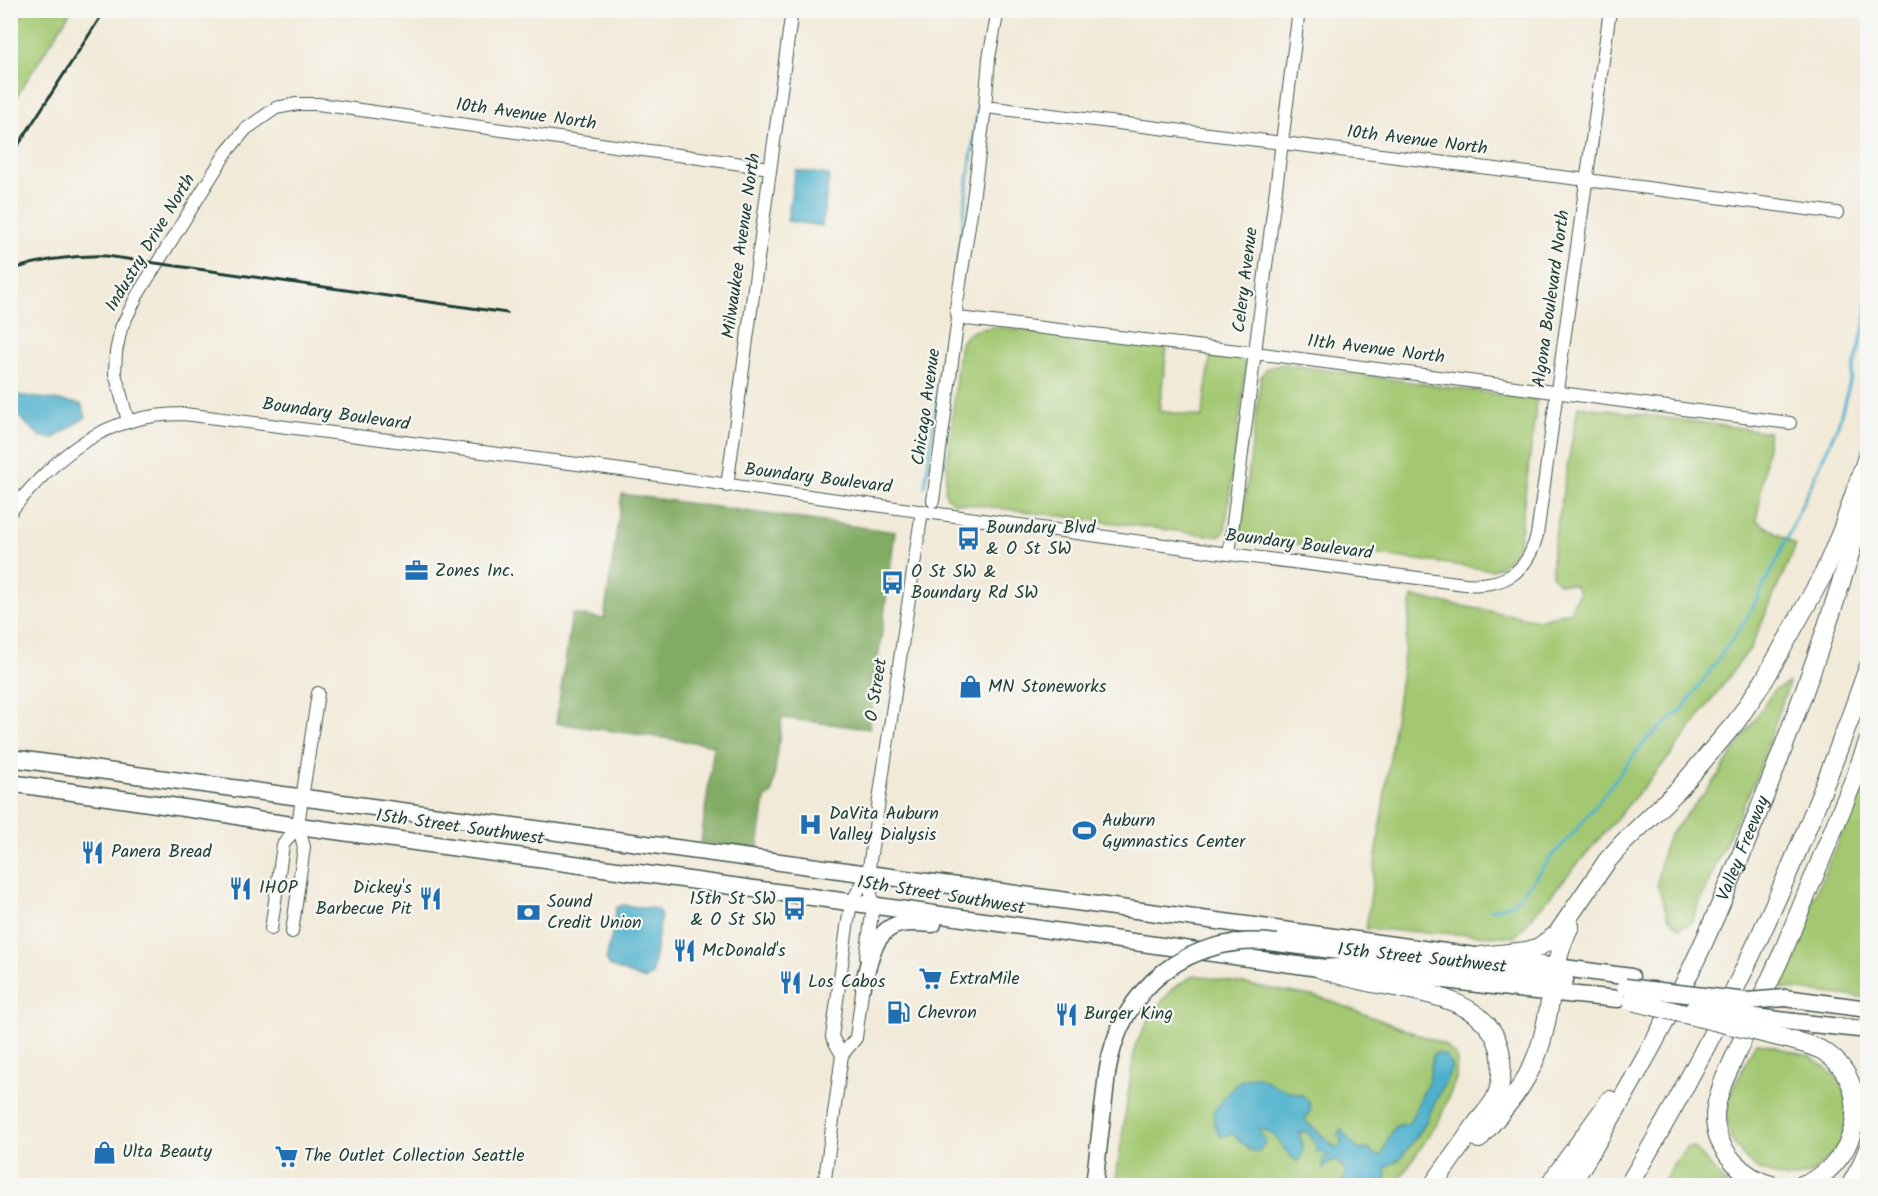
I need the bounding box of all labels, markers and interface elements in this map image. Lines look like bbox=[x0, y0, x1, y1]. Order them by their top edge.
street label: 10th Avenue North bbox=[454, 91, 598, 139]
street label: 10th Avenue North bbox=[1345, 118, 1489, 164]
street label: Milwaukee Avenue North bbox=[715, 151, 769, 341]
street label: Industry Drive North bbox=[98, 168, 204, 318]
street label: Algona Boulevard North bbox=[1525, 208, 1579, 390]
street label: Celery Avenue bbox=[1225, 226, 1267, 334]
street label: 11th Avenue North bbox=[1306, 327, 1446, 373]
street label: Chicago Avenue bbox=[904, 347, 950, 467]
street label: Boundary Boulevard bbox=[260, 390, 413, 440]
street label: Boundary Boulevard bbox=[742, 456, 895, 503]
place label: Boundary Blvd & O St SW bbox=[986, 514, 1096, 564]
street label: Boundary Boulevard bbox=[1223, 522, 1376, 569]
bus stop icon: Boundary Blvd & O St SW bbox=[955, 525, 981, 551]
place label: Zones Inc. bbox=[435, 557, 514, 586]
office icon: Zones Inc. bbox=[404, 558, 430, 584]
place label: O St SW & Boundary Rd SW bbox=[911, 558, 1038, 608]
bus stop icon: O St SW & Boundary Rd SW bbox=[880, 569, 906, 595]
street label: O Street bbox=[858, 655, 896, 724]
place label: MN Stoneworks bbox=[988, 673, 1107, 702]
shop icon: MN Stoneworks bbox=[957, 674, 983, 700]
street label: Valley Freeway bbox=[1709, 791, 1778, 906]
place label: DaVita Auburn Valley Dialysis bbox=[829, 800, 939, 850]
street label: 15th Street Southwest bbox=[374, 802, 547, 854]
place label: Auburn Gymnastics Center bbox=[1102, 807, 1246, 857]
hospital icon: DaVita Auburn Valley Dialysis bbox=[798, 811, 824, 837]
sports icon: Auburn Gymnastics Center bbox=[1071, 818, 1097, 844]
place label: Panera Bread bbox=[111, 838, 212, 867]
restaurant icon: Panera Bread bbox=[80, 839, 106, 865]
street label: 15th Street Southwest bbox=[855, 868, 1028, 924]
place label: IHOP bbox=[259, 874, 299, 903]
place label: Dickey's Barbecue Pit bbox=[316, 874, 413, 924]
restaurant icon: IHOP bbox=[228, 875, 254, 901]
restaurant icon: Dickey's Barbecue Pit bbox=[417, 885, 443, 911]
place label: 15th St SW & O St SW bbox=[689, 885, 776, 935]
place label: Sound Credit Union bbox=[547, 888, 642, 938]
bus stop icon: 15th St SW & O St SW bbox=[781, 896, 807, 922]
bank icon: Sound Credit Union bbox=[516, 899, 542, 925]
street label: 15th Street Southwest bbox=[1336, 936, 1509, 982]
place label: McDonald's bbox=[702, 937, 786, 966]
restaurant icon: McDonald's bbox=[671, 938, 697, 964]
place label: ExtraMile bbox=[949, 965, 1020, 994]
supermarket icon: ExtraMile bbox=[918, 966, 944, 992]
place label: Los Cabos bbox=[808, 968, 886, 997]
restaurant icon: Los Cabos bbox=[777, 969, 803, 995]
place label: Chevron bbox=[917, 999, 977, 1028]
fuel station icon: Chevron bbox=[886, 1000, 912, 1026]
place label: Burger King bbox=[1084, 1000, 1173, 1029]
restaurant icon: Burger King bbox=[1053, 1001, 1079, 1027]
place label: Ulta Beauty bbox=[122, 1138, 212, 1167]
shop icon: Ulta Beauty bbox=[91, 1139, 117, 1165]
place label: The Outlet Collection Seattle bbox=[304, 1142, 525, 1171]
supermarket icon: The Outlet Collection Seattle bbox=[273, 1143, 299, 1169]

